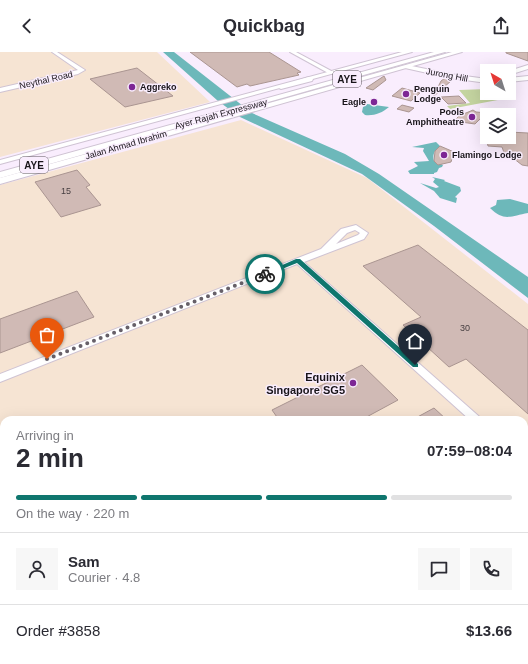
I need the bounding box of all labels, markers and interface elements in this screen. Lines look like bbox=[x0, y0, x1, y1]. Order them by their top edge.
icon: back bbox=[16, 15, 38, 37]
icon: share bbox=[490, 15, 512, 37]
text: Quickbag bbox=[223, 16, 305, 36]
north arrow bbox=[480, 64, 516, 100]
map controls bbox=[480, 64, 516, 144]
street label: Jurong Hill bbox=[425, 66, 469, 84]
street label: Neythal Road bbox=[18, 69, 74, 91]
road number: AYE bbox=[333, 71, 361, 87]
marker: Aggreko bbox=[127, 82, 137, 92]
place label: Aggreko bbox=[140, 82, 177, 92]
place label: Penguin Lodge bbox=[414, 84, 450, 104]
marker: Penguin Lodge bbox=[401, 89, 411, 99]
street label: Ayer Rajah Expressway bbox=[174, 97, 269, 131]
place label: Eagle bbox=[342, 97, 366, 107]
marker: Eagle bbox=[369, 97, 379, 107]
place label: Pools Amphitheatre bbox=[406, 107, 464, 127]
button: layers bbox=[480, 108, 516, 144]
marker: Pools Amphitheatre bbox=[467, 112, 477, 122]
street label: Jalan Ahmad Ibrahim bbox=[84, 129, 168, 161]
marker: Flamingo Lodge bbox=[439, 150, 449, 160]
place label: Flamingo Lodge bbox=[452, 150, 522, 160]
road number: AYE bbox=[20, 157, 48, 173]
house number: 15 bbox=[61, 186, 71, 196]
courier bbox=[245, 254, 285, 294]
icon: bike bbox=[254, 263, 276, 285]
pin bbox=[30, 318, 64, 359]
house number: 30 bbox=[460, 323, 470, 333]
icon: bag bbox=[36, 324, 58, 346]
pin bbox=[398, 324, 432, 365]
icon: home bbox=[404, 330, 426, 352]
place label: Equinix Singapore SG5 bbox=[266, 371, 346, 396]
marker: Equinix Singapore SG5 bbox=[348, 378, 358, 388]
text: Arriving in bbox=[16, 428, 74, 443]
text: 07:59–08:04 bbox=[427, 442, 512, 459]
text: 2 min bbox=[16, 443, 84, 473]
text: On the way · 220 m bbox=[16, 506, 129, 521]
button: person bbox=[16, 548, 58, 590]
button: chat bbox=[418, 548, 460, 590]
button: phone bbox=[470, 548, 512, 590]
text: Sam bbox=[68, 553, 100, 570]
text: Courier · 4.8 bbox=[68, 570, 140, 585]
text: Order #3858 bbox=[16, 622, 100, 639]
text: $13.66 bbox=[466, 622, 512, 639]

